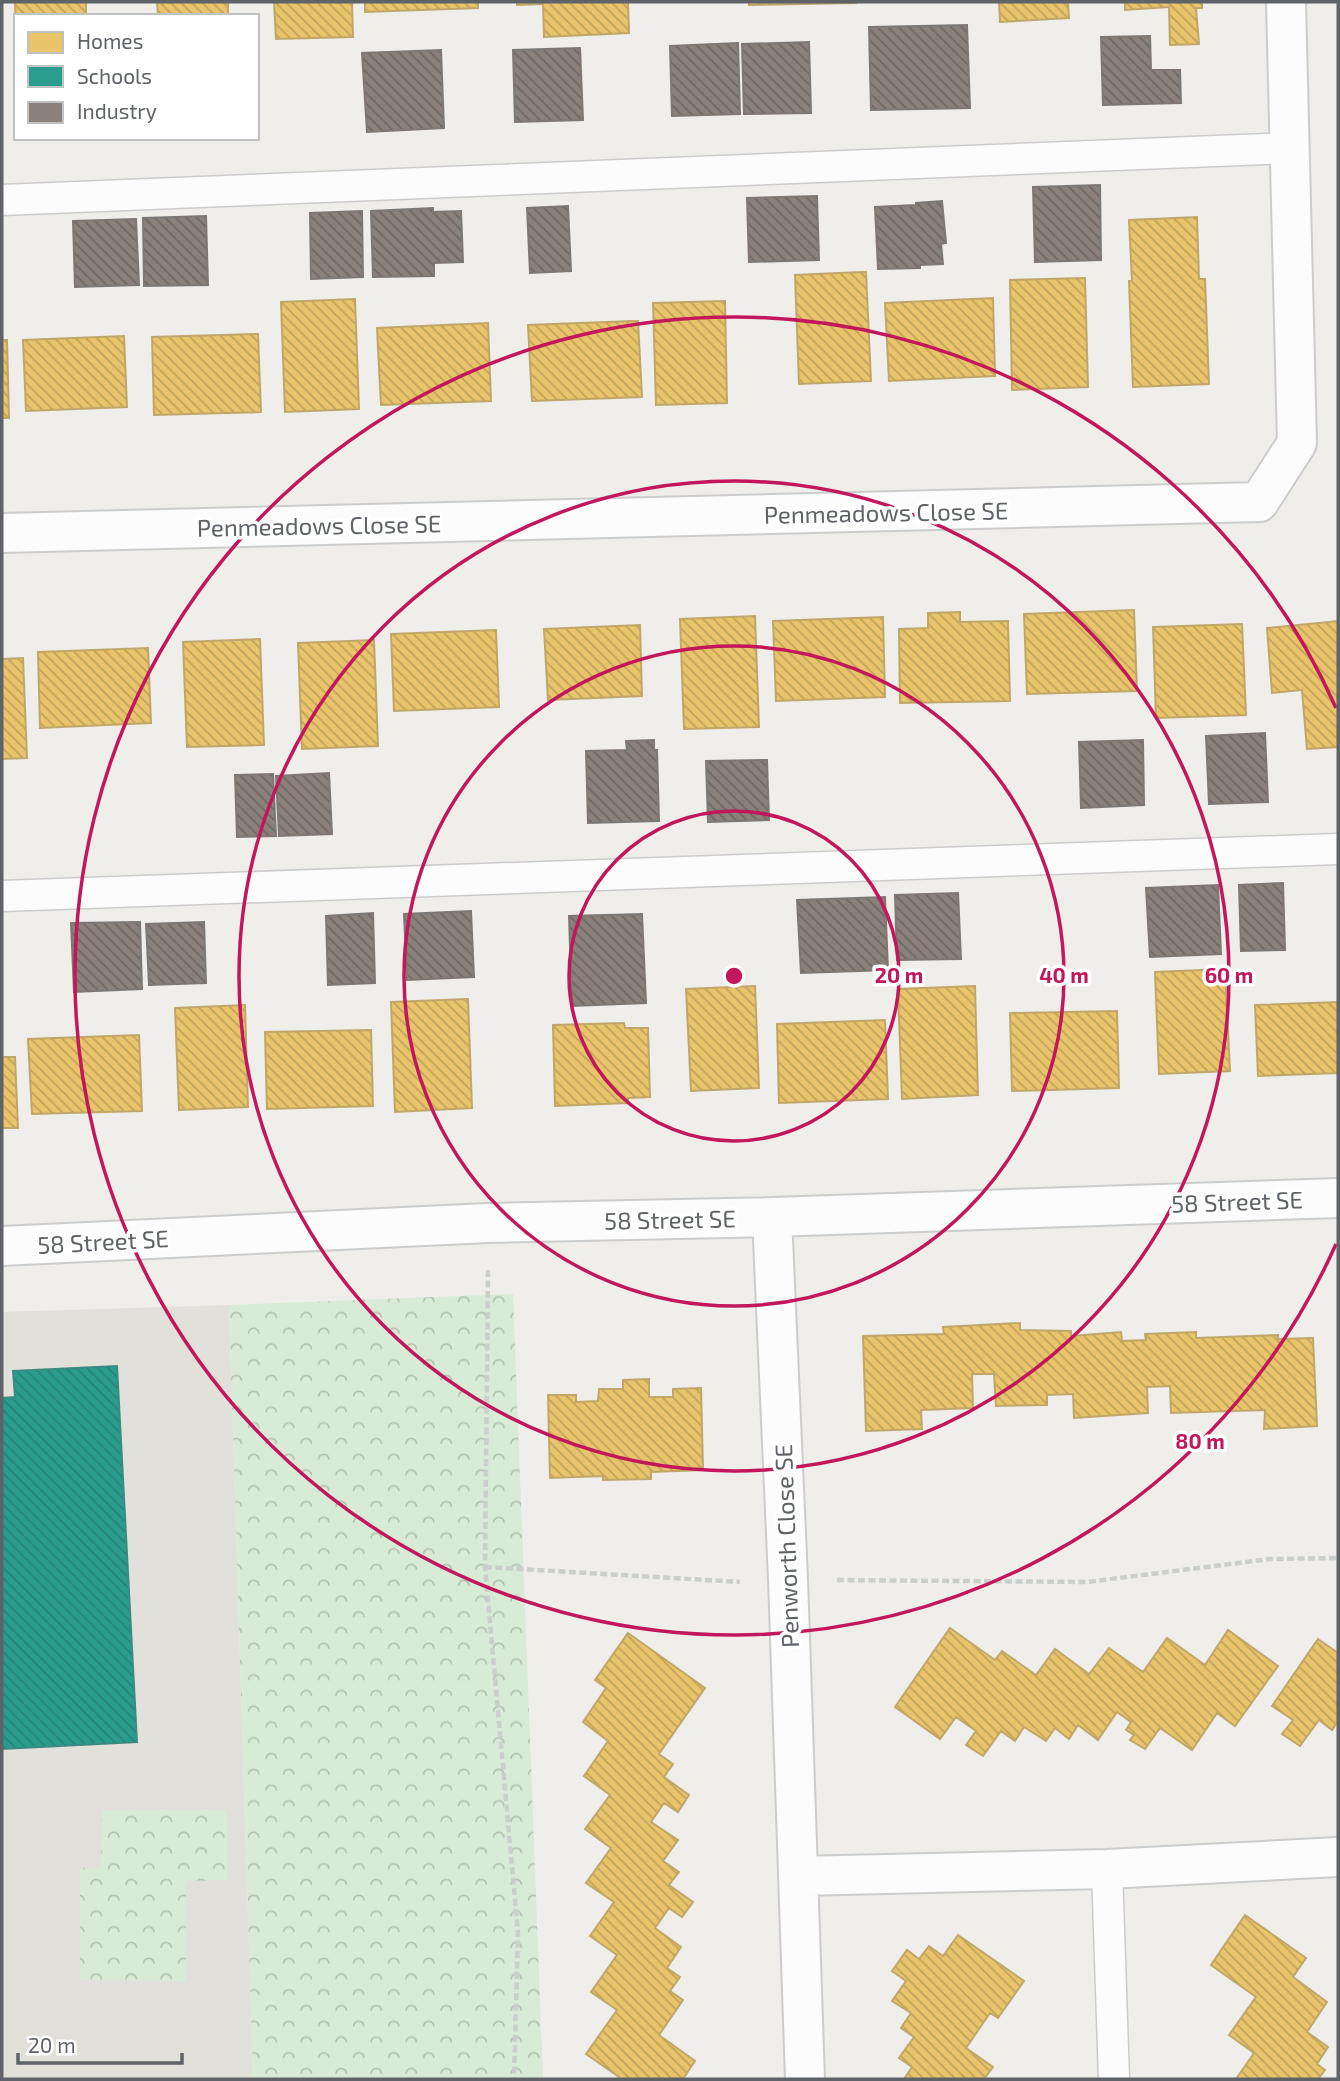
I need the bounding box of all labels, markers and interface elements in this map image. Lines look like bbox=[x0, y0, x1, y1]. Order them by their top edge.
legend bbox=[14, 14, 259, 140]
text: Homes bbox=[77, 28, 143, 53]
text: Schools bbox=[77, 63, 152, 88]
text: Industry bbox=[77, 98, 157, 123]
street label: Penmeadows Close SE bbox=[764, 495, 1008, 529]
street label: Penmeadows Close SE bbox=[197, 508, 441, 542]
text: 20 m bbox=[875, 962, 923, 987]
text: 40 m bbox=[1039, 962, 1089, 987]
text: 60 m bbox=[1205, 962, 1253, 987]
centre of rings bbox=[722, 964, 746, 988]
street label: 58 Street SE bbox=[1171, 1184, 1303, 1218]
street label: 58 Street SE bbox=[604, 1203, 736, 1235]
street label: 58 Street SE bbox=[36, 1223, 170, 1259]
text: 80 m bbox=[1175, 1428, 1225, 1453]
street label: Penworth Close SE bbox=[768, 1444, 804, 1648]
scale bar bbox=[18, 2022, 182, 2066]
text: 20 m bbox=[28, 2032, 76, 2057]

